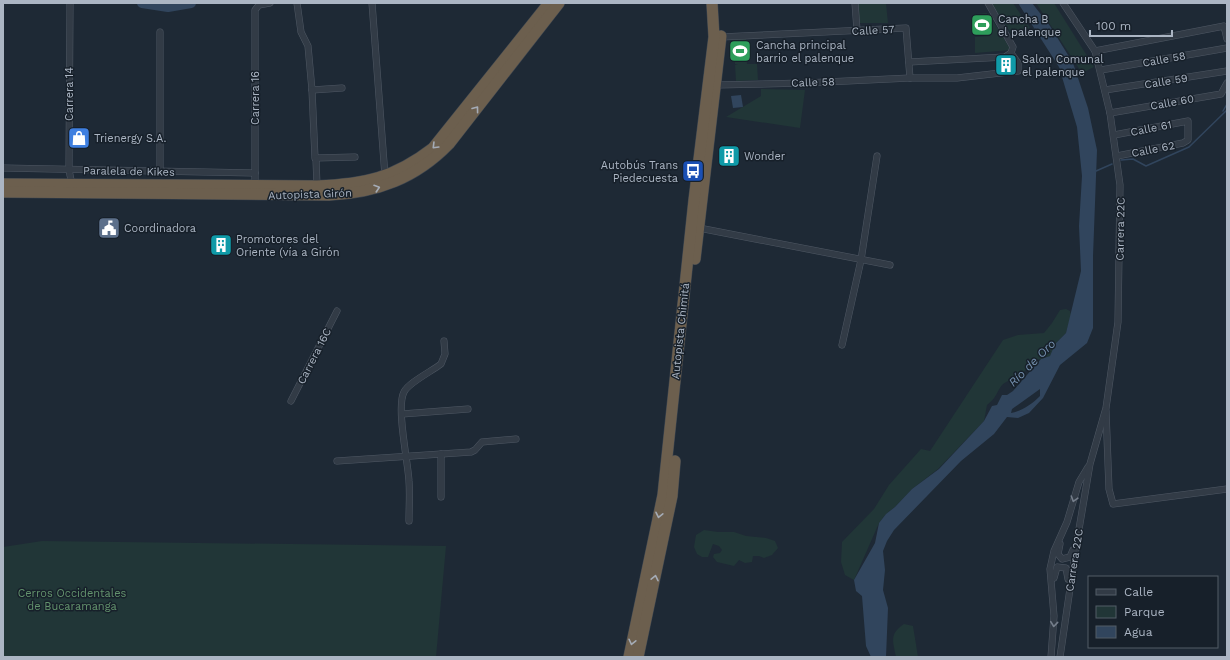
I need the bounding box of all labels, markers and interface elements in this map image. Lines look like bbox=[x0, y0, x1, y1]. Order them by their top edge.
sports icon: Cancha B el palenque bbox=[969, 12, 995, 38]
scale bar bbox=[1090, 12, 1172, 38]
place label: Cancha B el palenque bbox=[998, 13, 1061, 39]
text: 100 m bbox=[1096, 19, 1131, 33]
street label: Calle 57 bbox=[851, 23, 895, 38]
sports icon: Cancha principal barrio el palenque bbox=[727, 38, 753, 64]
place label: Cancha principal barrio el palenque bbox=[756, 39, 854, 65]
street label: Calle 58 bbox=[1141, 49, 1187, 70]
building icon: Salon Comunal el palenque bbox=[993, 52, 1019, 78]
place label: Salon Comunal el palenque bbox=[1022, 53, 1104, 79]
street label: Carrera 14 bbox=[63, 67, 76, 121]
street label: Carrera 16 bbox=[249, 71, 262, 125]
street label: Calle 59 bbox=[1143, 72, 1189, 91]
street label: Calle 58 bbox=[791, 75, 835, 90]
street label: Calle 60 bbox=[1149, 92, 1195, 113]
one-way arrow bbox=[472, 106, 479, 113]
street label: Calle 61 bbox=[1129, 118, 1173, 139]
shop icon: Trienergy S.A. bbox=[66, 125, 92, 151]
place label: Trienergy S.A. bbox=[94, 132, 166, 145]
street label: Calle 62 bbox=[1130, 139, 1176, 160]
one-way arrow bbox=[432, 141, 440, 149]
building icon: Wonder bbox=[716, 143, 742, 169]
place label: Wonder bbox=[744, 150, 786, 163]
bus stop icon: Autobús Trans Piedecuesta bbox=[680, 158, 706, 184]
place label: Autobús Trans Piedecuesta bbox=[601, 159, 678, 185]
street label: Paralela de Kikes bbox=[83, 164, 175, 179]
one-way arrow bbox=[374, 184, 381, 193]
street label: Autopista Girón bbox=[268, 187, 352, 202]
street label: Carrera 22C bbox=[1113, 197, 1128, 261]
public building icon: Coordinadora bbox=[96, 215, 122, 241]
place label: Coordinadora bbox=[124, 222, 196, 235]
building icon: Promotores del Oriente (vía a Girón bbox=[208, 232, 234, 258]
place label: Promotores del Oriente (vía a Girón bbox=[236, 233, 339, 259]
street label: Autopista Chimitá bbox=[669, 282, 692, 380]
street label: Carrera 16C bbox=[295, 326, 334, 386]
water label: Río de Oro bbox=[1006, 337, 1058, 389]
one-way arrow bbox=[1070, 495, 1079, 502]
one-way arrow bbox=[656, 511, 664, 518]
street label: Carrera 22C bbox=[1063, 527, 1086, 592]
one-way arrow bbox=[651, 575, 659, 581]
legend bbox=[1088, 576, 1218, 648]
text: Calle bbox=[1124, 585, 1153, 599]
park label: Cerros Occidentales de Bucaramanga bbox=[18, 587, 127, 613]
text: Parque bbox=[1124, 605, 1165, 619]
one-way arrow bbox=[1049, 621, 1058, 627]
text: Agua bbox=[1124, 625, 1153, 639]
one-way arrow bbox=[629, 639, 637, 645]

